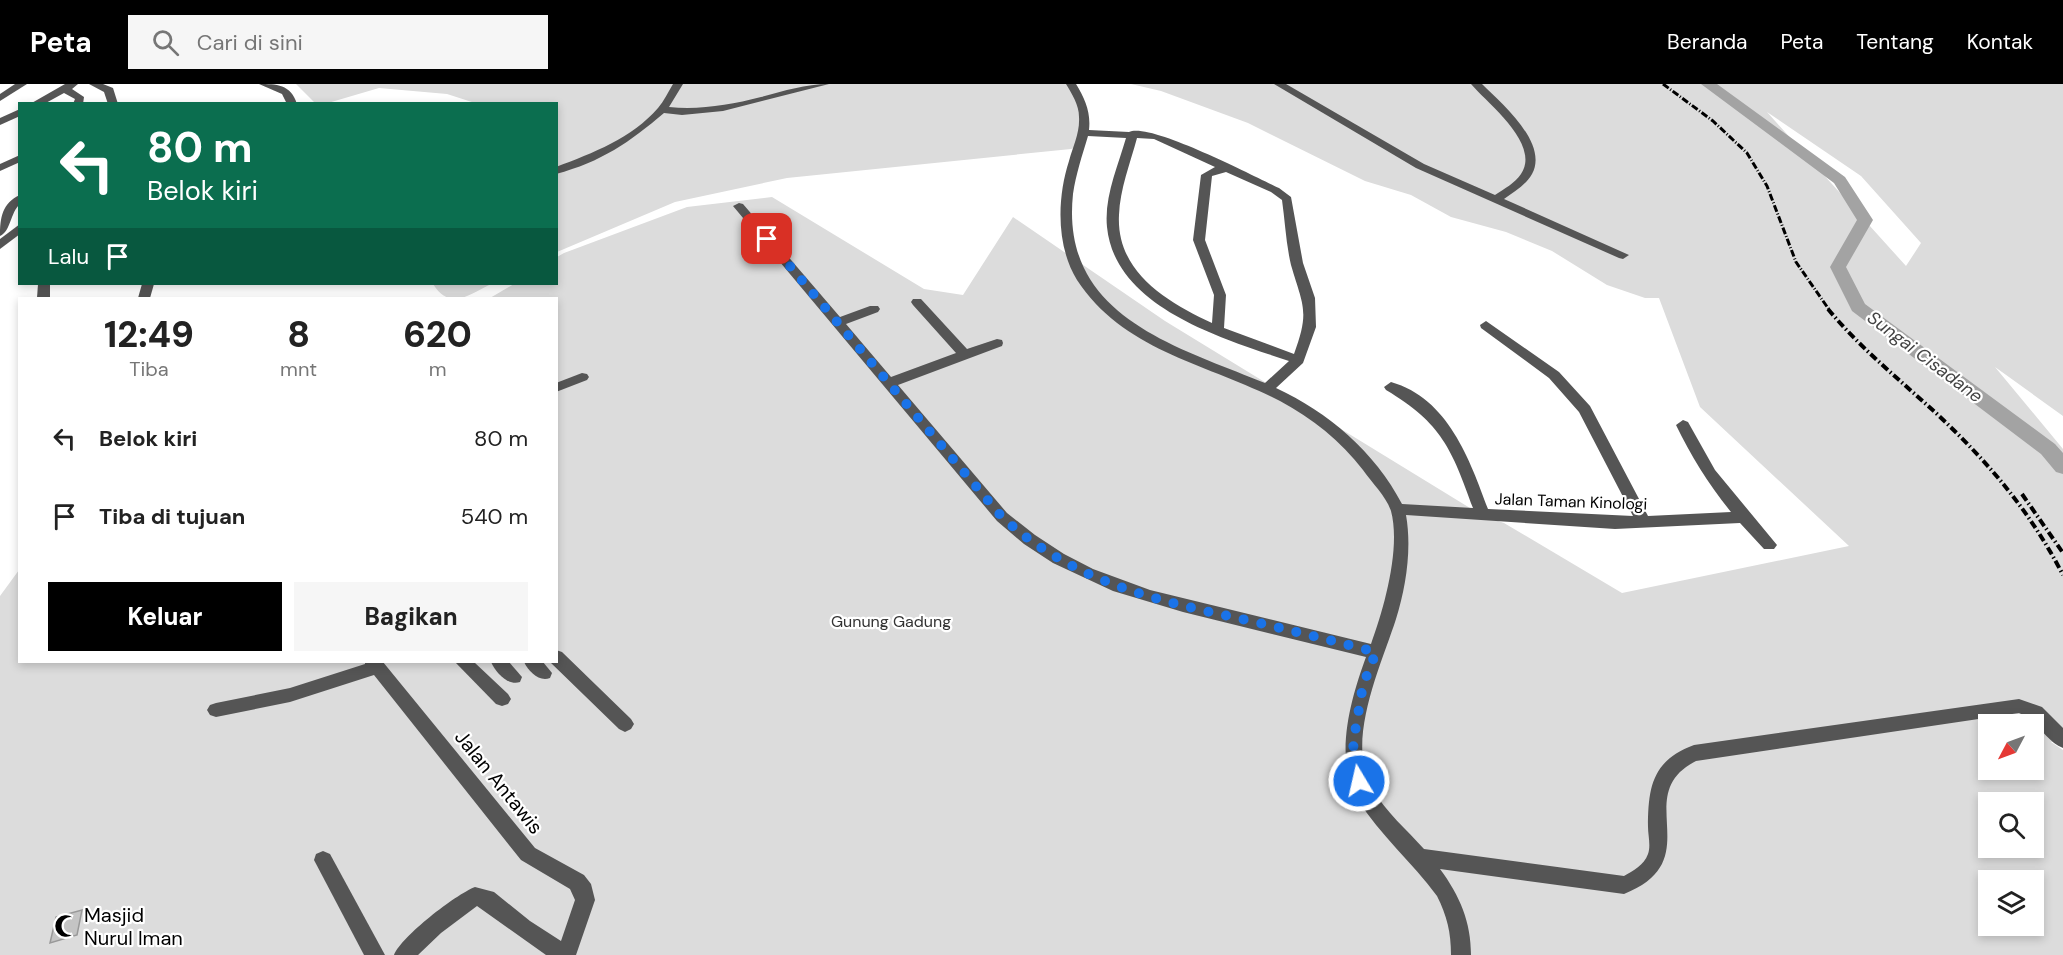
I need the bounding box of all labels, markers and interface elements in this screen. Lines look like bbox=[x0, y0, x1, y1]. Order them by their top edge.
search box bbox=[128, 15, 548, 69]
text: Peta bbox=[30, 24, 92, 61]
icon: search bbox=[149, 26, 182, 59]
text: Cari di sini bbox=[197, 28, 303, 57]
text: Beranda bbox=[1667, 28, 1748, 56]
text: Peta bbox=[1781, 28, 1823, 56]
text: Tentang bbox=[1856, 28, 1934, 56]
text: Kontak bbox=[1967, 28, 2033, 56]
text: 80 m bbox=[147, 120, 253, 175]
icon: left bbox=[48, 126, 126, 204]
text: Belok kiri bbox=[147, 173, 258, 208]
pin bbox=[741, 213, 792, 264]
icon: arrive bbox=[750, 222, 783, 255]
icon: arrive bbox=[101, 240, 134, 273]
text: Lalu bbox=[48, 242, 89, 271]
water label: Sungai Cisadane bbox=[1862, 306, 1988, 408]
text: 12:49 bbox=[104, 311, 194, 358]
text: 8 bbox=[287, 311, 310, 358]
text: 620 bbox=[403, 311, 472, 358]
text: Tiba bbox=[129, 356, 169, 382]
text: mnt bbox=[280, 356, 317, 382]
text: m bbox=[429, 356, 447, 382]
icon: left bbox=[48, 422, 81, 455]
text: Belok kiri bbox=[99, 424, 197, 453]
text: 80 m bbox=[474, 424, 528, 453]
street label: Jalan Taman Kinologi bbox=[1494, 488, 1648, 515]
icon: arrive bbox=[48, 500, 81, 533]
text: Tiba di tujuan bbox=[99, 502, 245, 531]
text: 540 m bbox=[461, 502, 528, 531]
button: Keluar bbox=[48, 582, 282, 651]
button: Bagikan bbox=[294, 582, 528, 651]
park label: Gunung Gadung bbox=[831, 611, 951, 632]
north arrow bbox=[1978, 714, 2044, 780]
map controls bbox=[1978, 714, 2044, 936]
street label: Jalan Antawis bbox=[449, 725, 549, 839]
position arrow bbox=[1327, 749, 1391, 813]
button: search bbox=[1978, 792, 2044, 858]
button: layers bbox=[1978, 870, 2044, 936]
place label: Masjid Nurul Iman bbox=[84, 902, 183, 951]
mosque icon: Masjid Nurul Iman bbox=[53, 913, 79, 939]

